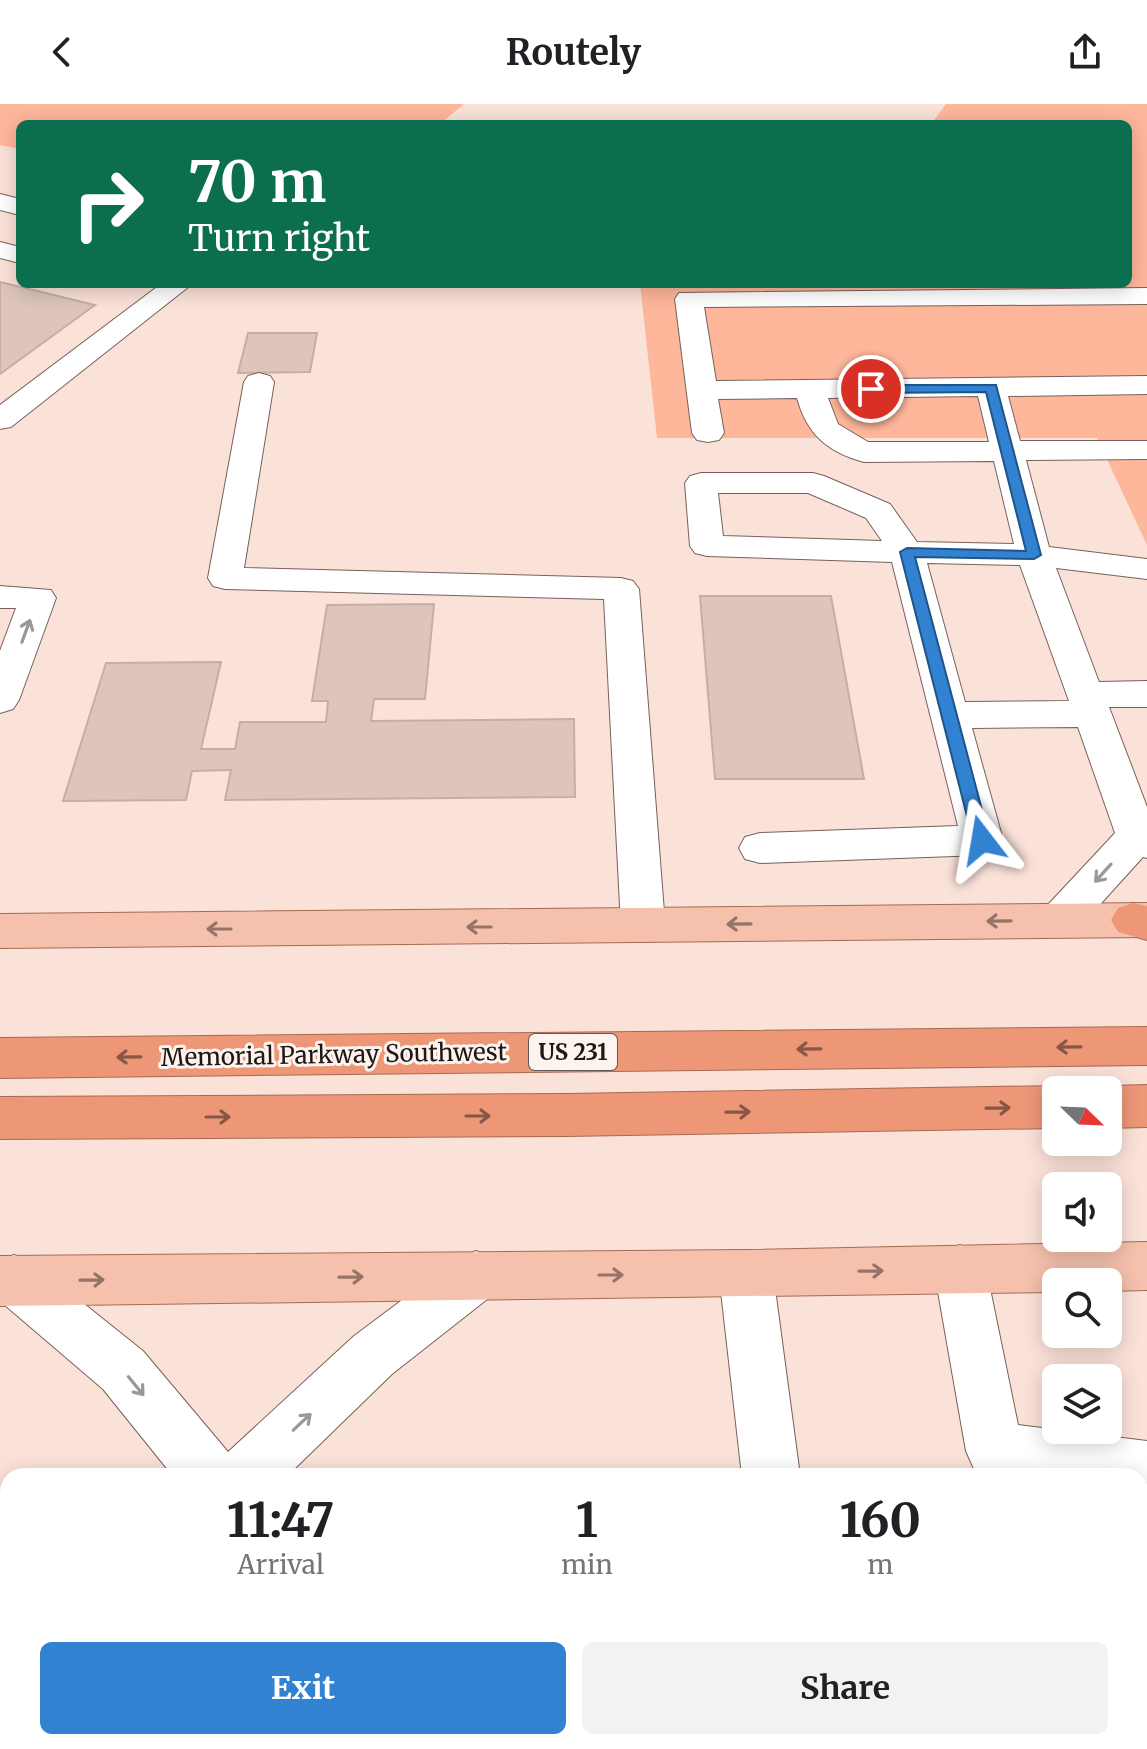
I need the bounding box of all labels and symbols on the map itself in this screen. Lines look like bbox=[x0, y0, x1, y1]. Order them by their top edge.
pin bbox=[837, 355, 905, 423]
one-way arrow bbox=[20, 619, 34, 644]
position arrow bbox=[940, 798, 1024, 882]
one-way arrow bbox=[1094, 863, 1112, 883]
one-way arrow bbox=[986, 913, 1013, 929]
one-way arrow bbox=[726, 916, 753, 932]
one-way arrow bbox=[466, 919, 493, 935]
one-way arrow bbox=[206, 921, 233, 937]
road number: US 231 bbox=[529, 1034, 617, 1070]
street label: Memorial Parkway Southwest bbox=[161, 1036, 508, 1073]
one-way arrow bbox=[1056, 1039, 1083, 1054]
one-way arrow bbox=[796, 1042, 823, 1057]
one-way arrow bbox=[116, 1049, 143, 1065]
north arrow bbox=[1042, 1076, 1122, 1156]
one-way arrow bbox=[984, 1100, 1011, 1116]
one-way arrow bbox=[724, 1104, 751, 1120]
one-way arrow bbox=[464, 1108, 491, 1124]
one-way arrow bbox=[204, 1109, 231, 1125]
one-way arrow bbox=[857, 1263, 884, 1278]
one-way arrow bbox=[597, 1267, 624, 1283]
one-way arrow bbox=[337, 1269, 364, 1285]
one-way arrow bbox=[78, 1272, 105, 1288]
one-way arrow bbox=[127, 1375, 145, 1396]
one-way arrow bbox=[292, 1413, 312, 1432]

